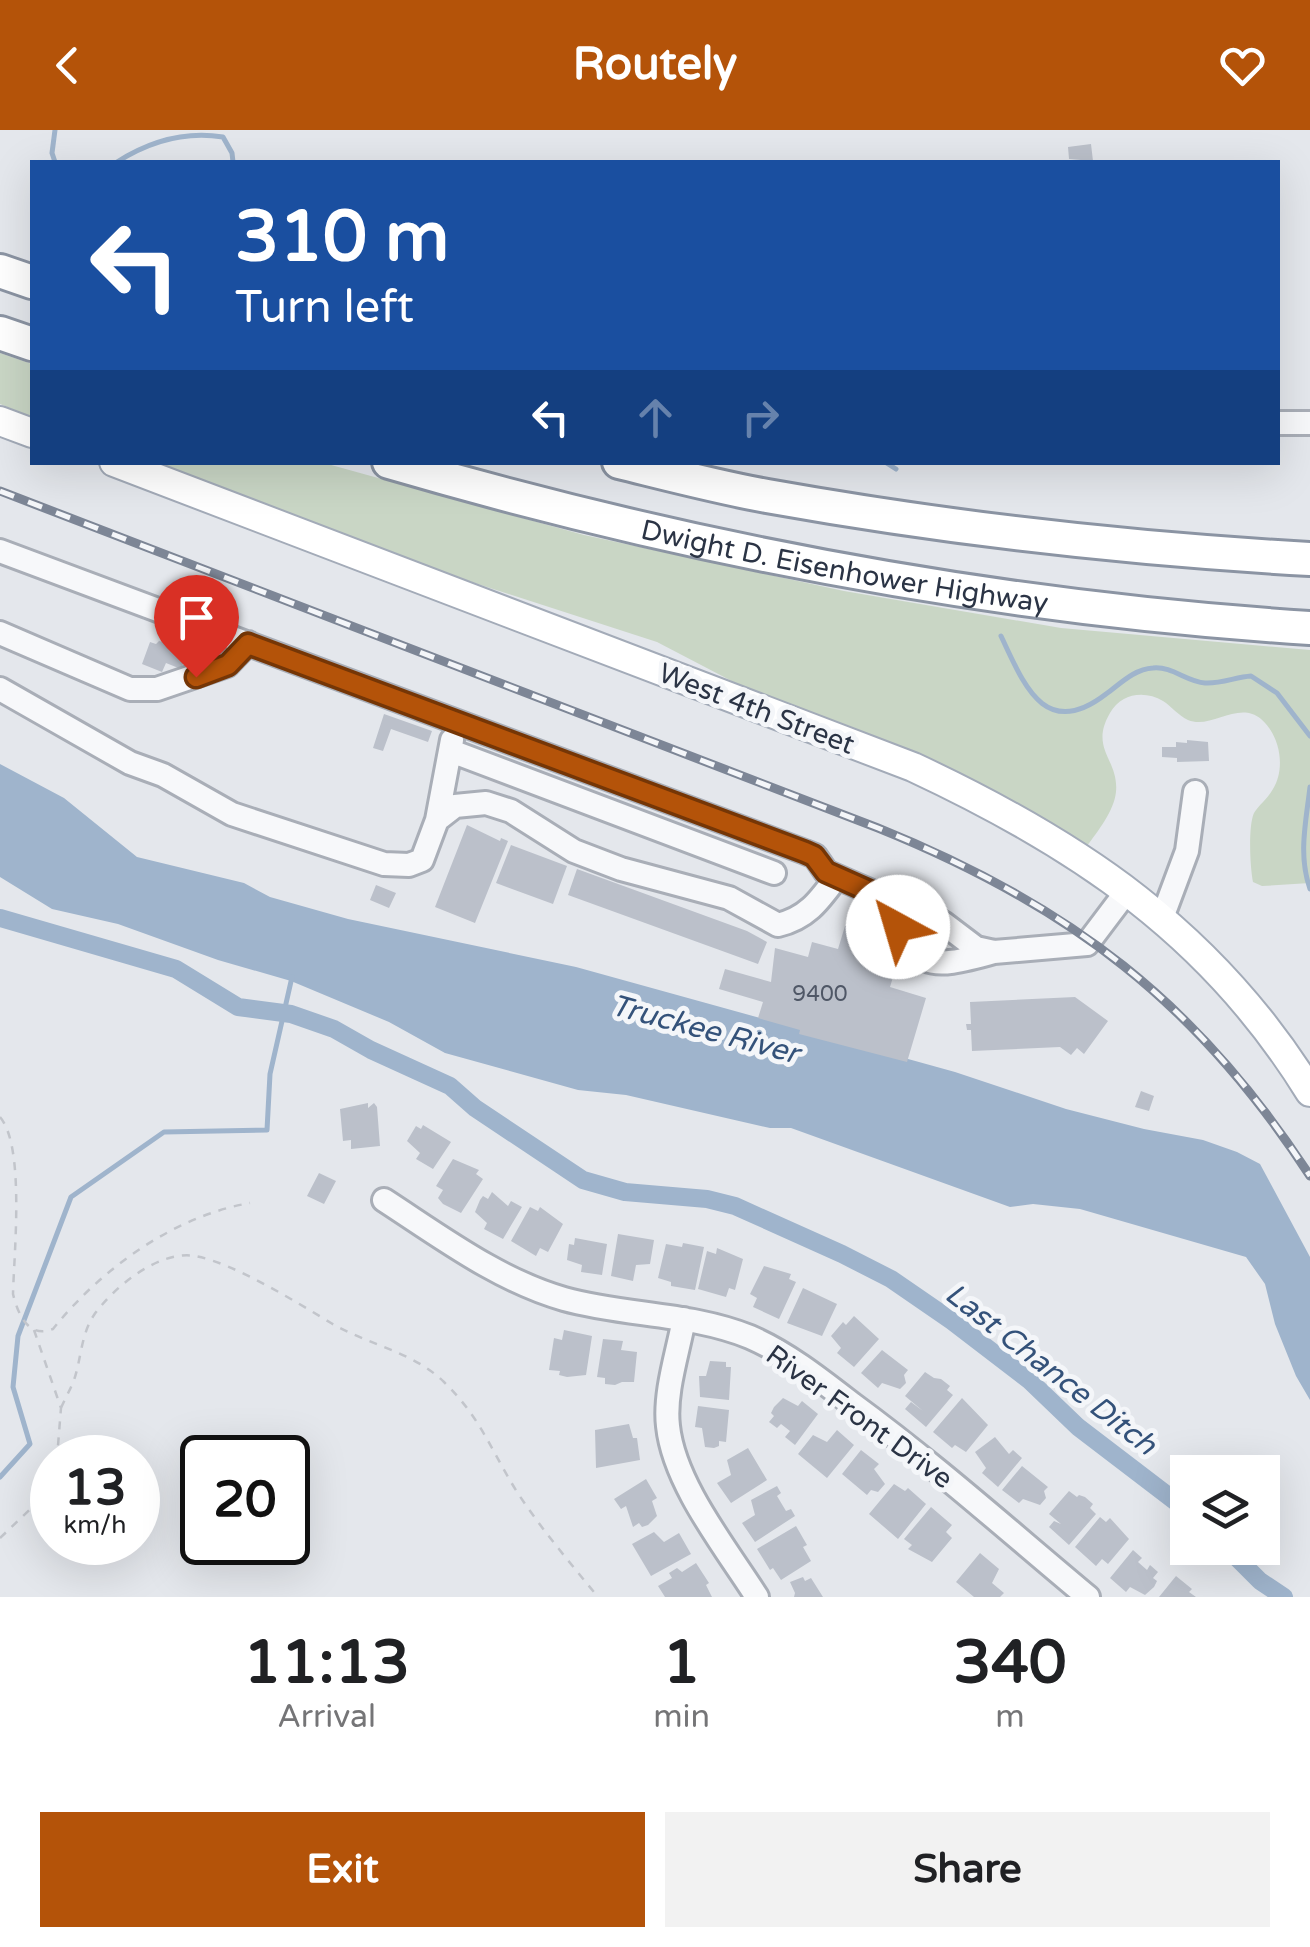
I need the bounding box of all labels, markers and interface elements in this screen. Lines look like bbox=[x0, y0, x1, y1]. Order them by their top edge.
icon: back bbox=[40, 38, 95, 93]
text: Routely bbox=[573, 38, 737, 92]
icon: heart bbox=[1215, 38, 1270, 93]
text: 310 m bbox=[235, 196, 449, 280]
icon: left bbox=[70, 200, 200, 330]
text: Turn left bbox=[235, 281, 414, 335]
icon: left bbox=[523, 390, 578, 445]
icon: ahead bbox=[628, 390, 683, 445]
icon: right bbox=[733, 390, 788, 445]
street label: Dwight D. Eisenhower Highway bbox=[638, 513, 1050, 620]
pin bbox=[154, 575, 239, 678]
icon: arrive bbox=[169, 590, 224, 645]
street label: West 4th Street bbox=[654, 656, 860, 762]
position arrow bbox=[846, 875, 950, 979]
house number: 9400 bbox=[792, 981, 848, 1007]
water label: Truckee River bbox=[607, 987, 806, 1073]
water label: Last Chance Ditch bbox=[938, 1275, 1164, 1464]
street label: River Front Drive bbox=[759, 1338, 959, 1496]
speed limit sign: 20 bbox=[180, 1435, 310, 1565]
map controls bbox=[1170, 1455, 1280, 1565]
button: layers bbox=[1170, 1455, 1280, 1565]
text: 13 bbox=[64, 1458, 126, 1518]
text: km/h bbox=[64, 1510, 126, 1540]
text: 11:13 bbox=[243, 1627, 410, 1699]
text: 1 bbox=[663, 1627, 700, 1699]
text: 340 bbox=[953, 1627, 1067, 1699]
text: Arrival bbox=[277, 1698, 376, 1736]
text: min bbox=[653, 1698, 710, 1736]
text: m bbox=[995, 1698, 1025, 1736]
button: Exit bbox=[40, 1812, 645, 1927]
button: Share bbox=[665, 1812, 1270, 1927]

